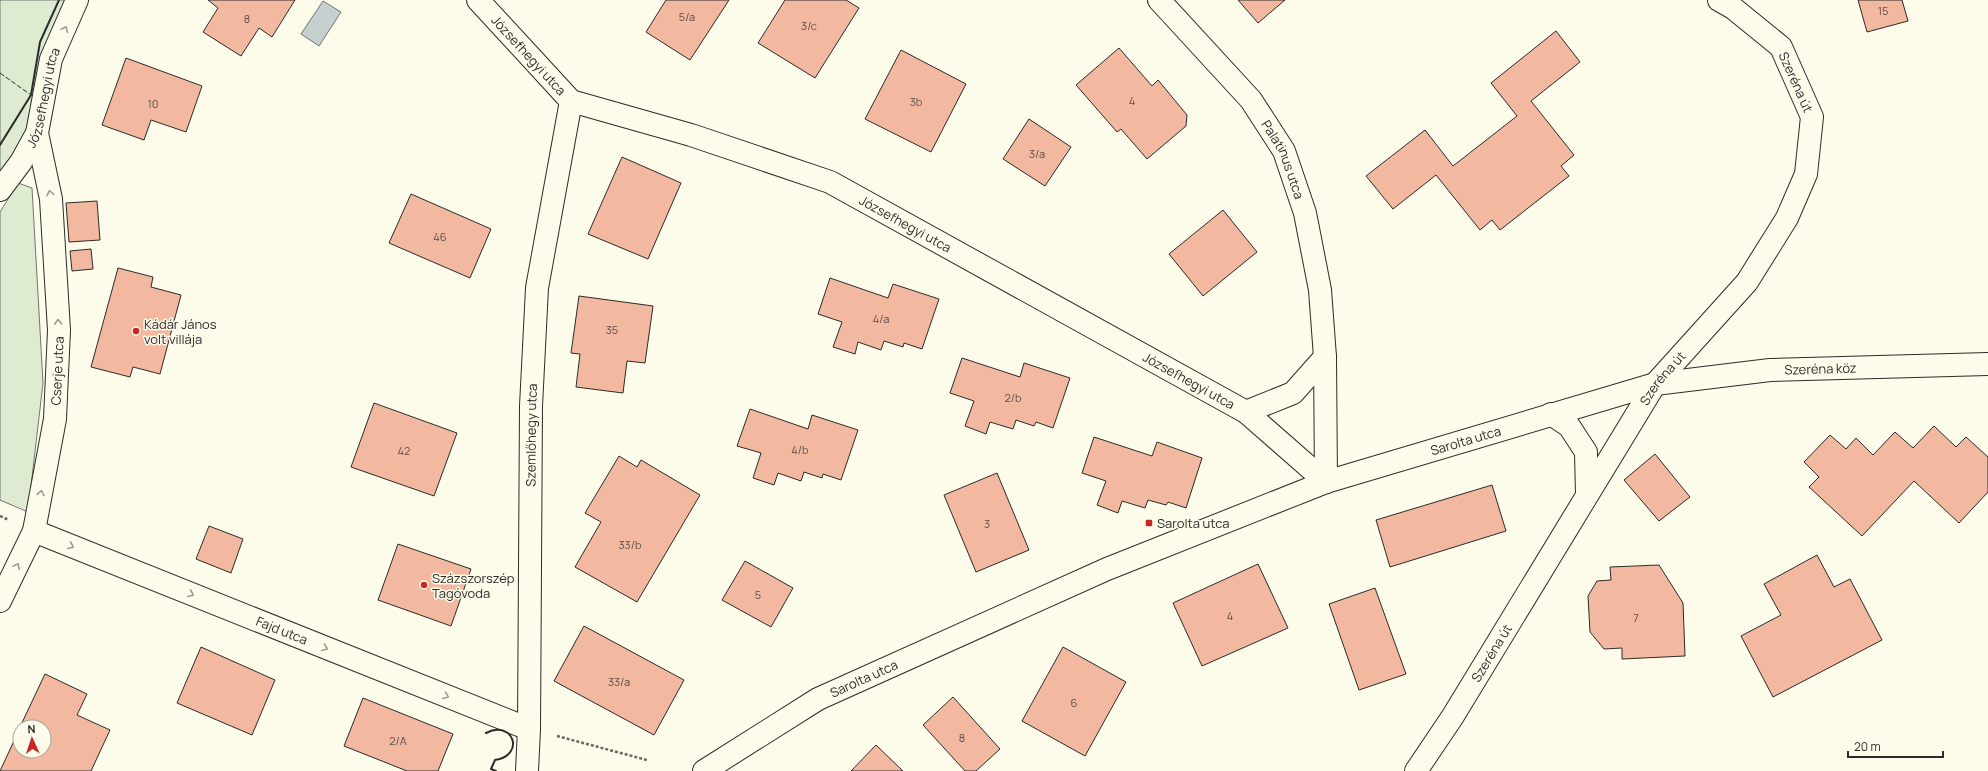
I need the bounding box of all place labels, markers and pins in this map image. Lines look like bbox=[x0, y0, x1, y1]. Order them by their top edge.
place label: Kádár János volt villája bbox=[144, 315, 217, 348]
marker: Kádár János volt villája bbox=[131, 326, 141, 336]
place label: Sarolta utca bbox=[1157, 514, 1230, 532]
marker: Sarolta utca bbox=[1144, 518, 1154, 528]
place label: Százszorszép Tagóvoda bbox=[432, 569, 515, 602]
marker: Százszorszép Tagóvoda bbox=[419, 580, 429, 590]

